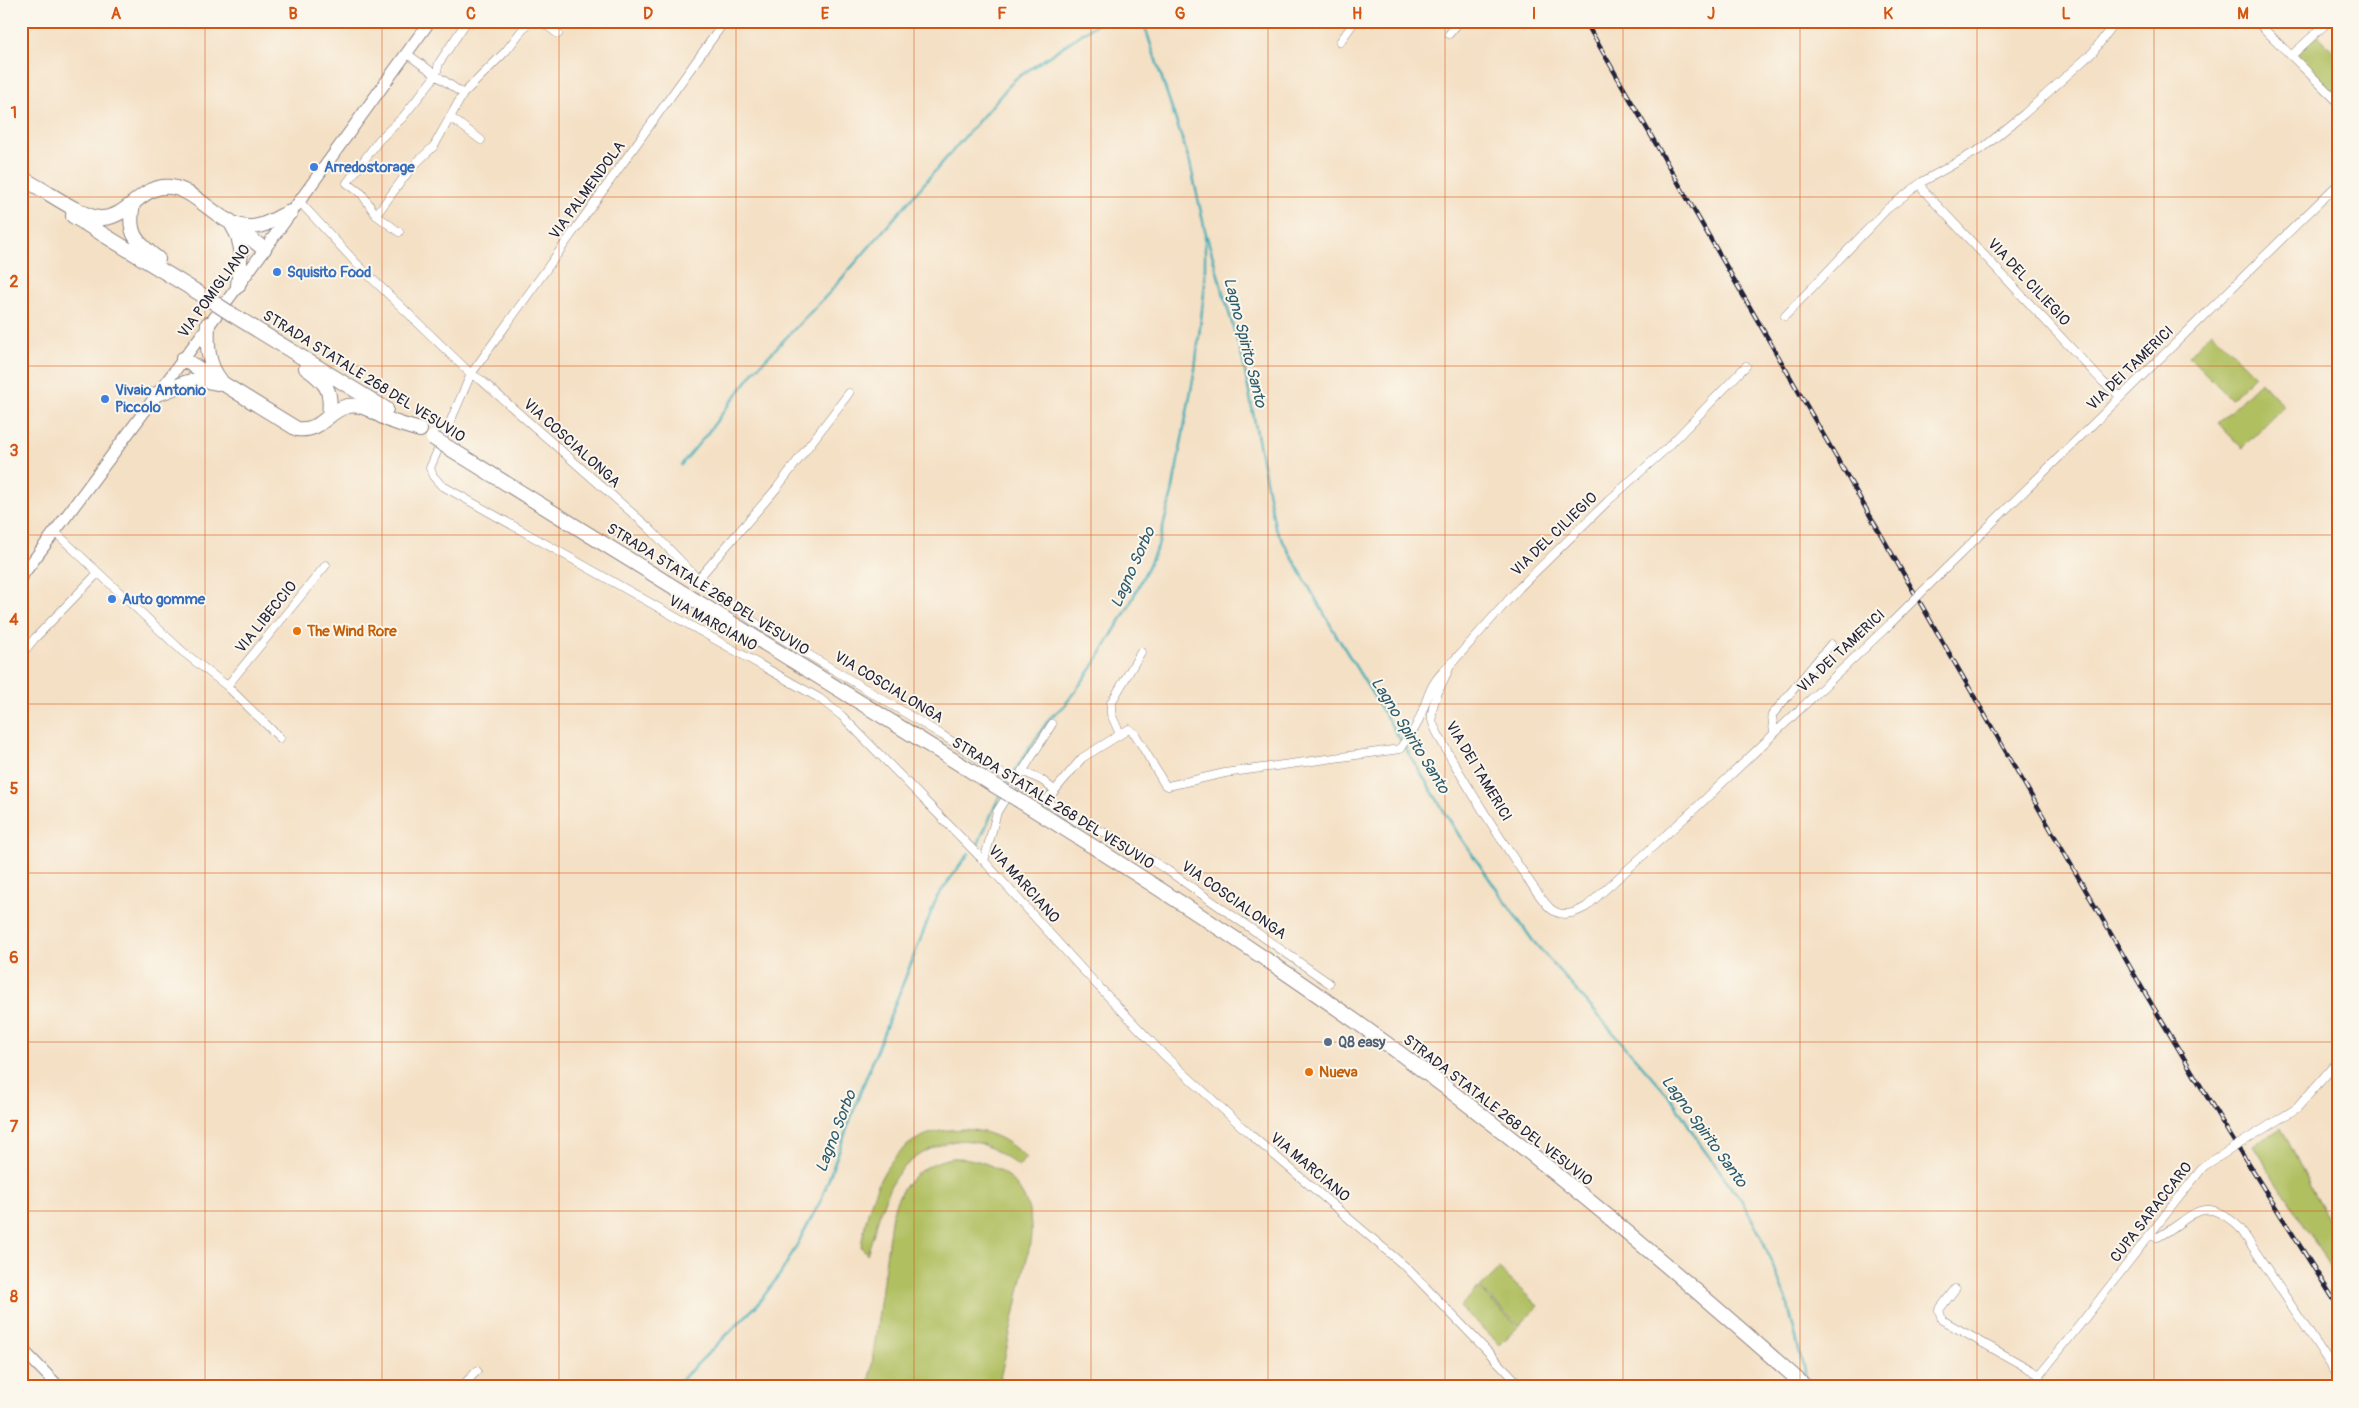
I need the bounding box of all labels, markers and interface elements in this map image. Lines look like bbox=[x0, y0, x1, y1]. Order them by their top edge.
text: A bbox=[111, 4, 122, 24]
text: B bbox=[288, 4, 298, 24]
text: C bbox=[466, 4, 476, 24]
text: D bbox=[643, 4, 653, 24]
text: E bbox=[821, 4, 830, 24]
text: F bbox=[997, 4, 1007, 24]
text: G bbox=[1175, 4, 1186, 24]
text: H bbox=[1352, 4, 1362, 24]
text: I bbox=[1532, 4, 1536, 24]
text: J bbox=[1707, 4, 1715, 24]
text: K bbox=[1883, 4, 1893, 24]
text: L bbox=[2061, 4, 2071, 24]
text: M bbox=[2237, 4, 2249, 24]
text: 1 bbox=[11, 103, 17, 123]
street label: VIA PALMENDOLA bbox=[545, 137, 630, 243]
place label: Arredostorage bbox=[324, 158, 415, 177]
marker: Arredostorage bbox=[308, 161, 320, 173]
street label: VIA DEL CILIEGIO bbox=[1983, 235, 2074, 330]
street label: VIA POMIGLIANO bbox=[174, 241, 255, 342]
place label: Squisito Food bbox=[287, 263, 371, 282]
marker: Squisito Food bbox=[271, 266, 283, 278]
text: 2 bbox=[10, 272, 19, 292]
water label: Lagno Spirito Santo bbox=[1219, 275, 1271, 411]
street label: STRADA STATALE 268 DEL VESUVIO bbox=[259, 306, 468, 447]
street label: VIA DEI TAMERICI bbox=[2083, 322, 2178, 415]
place label: Vivaio Antonio Piccolo bbox=[115, 381, 206, 417]
marker: Vivaio Antonio Piccolo bbox=[99, 393, 111, 405]
street label: VIA COSCIALONGA bbox=[519, 395, 624, 492]
text: 3 bbox=[10, 441, 19, 461]
street label: VIA DEL CILIEGIO bbox=[1507, 488, 1602, 580]
street label: STRADA STATALE 268 DEL VESUVIO bbox=[603, 519, 812, 660]
water label: Lagno Sorbo bbox=[1106, 523, 1160, 611]
street label: VIA LIBECCIO bbox=[231, 577, 301, 657]
place label: Auto gomme bbox=[122, 590, 206, 609]
street label: VIA MARCIANO bbox=[665, 591, 760, 656]
marker: Auto gomme bbox=[106, 593, 118, 605]
street label: VIA DEI TAMERICI bbox=[1793, 606, 1889, 697]
text: 4 bbox=[9, 610, 19, 630]
place label: The Wind Rore bbox=[306, 622, 397, 641]
marker: The Wind Rore bbox=[291, 625, 303, 637]
street label: VIA COSCIALONGA bbox=[831, 647, 947, 728]
water label: Lagno Spirito Santo bbox=[1366, 674, 1455, 798]
street label: VIA DEI TAMERICI bbox=[1441, 718, 1516, 825]
street label: STRADA STATALE 268 DEL VESUVIO bbox=[948, 733, 1157, 874]
text: 5 bbox=[10, 779, 19, 799]
street label: VIA MARCIANO bbox=[984, 841, 1064, 927]
street label: VIA COSCIALONGA bbox=[1177, 857, 1290, 944]
text: 6 bbox=[9, 948, 19, 968]
street label: STRADA STATALE 268 DEL VESUVIO bbox=[1399, 1031, 1596, 1190]
place label: Q8 easy bbox=[1338, 1033, 1386, 1052]
marker: Q8 easy bbox=[1322, 1036, 1334, 1048]
place label: Nueva bbox=[1319, 1063, 1358, 1082]
marker: Nueva bbox=[1303, 1066, 1315, 1078]
water label: Lagno Spirito Santo bbox=[1657, 1072, 1752, 1192]
water label: Lagno Sorbo bbox=[811, 1086, 861, 1175]
text: 7 bbox=[10, 1117, 19, 1137]
street label: VIA MARCIANO bbox=[1266, 1129, 1353, 1206]
street label: CUPA SARACCARO bbox=[2106, 1158, 2196, 1266]
text: 8 bbox=[10, 1287, 18, 1307]

